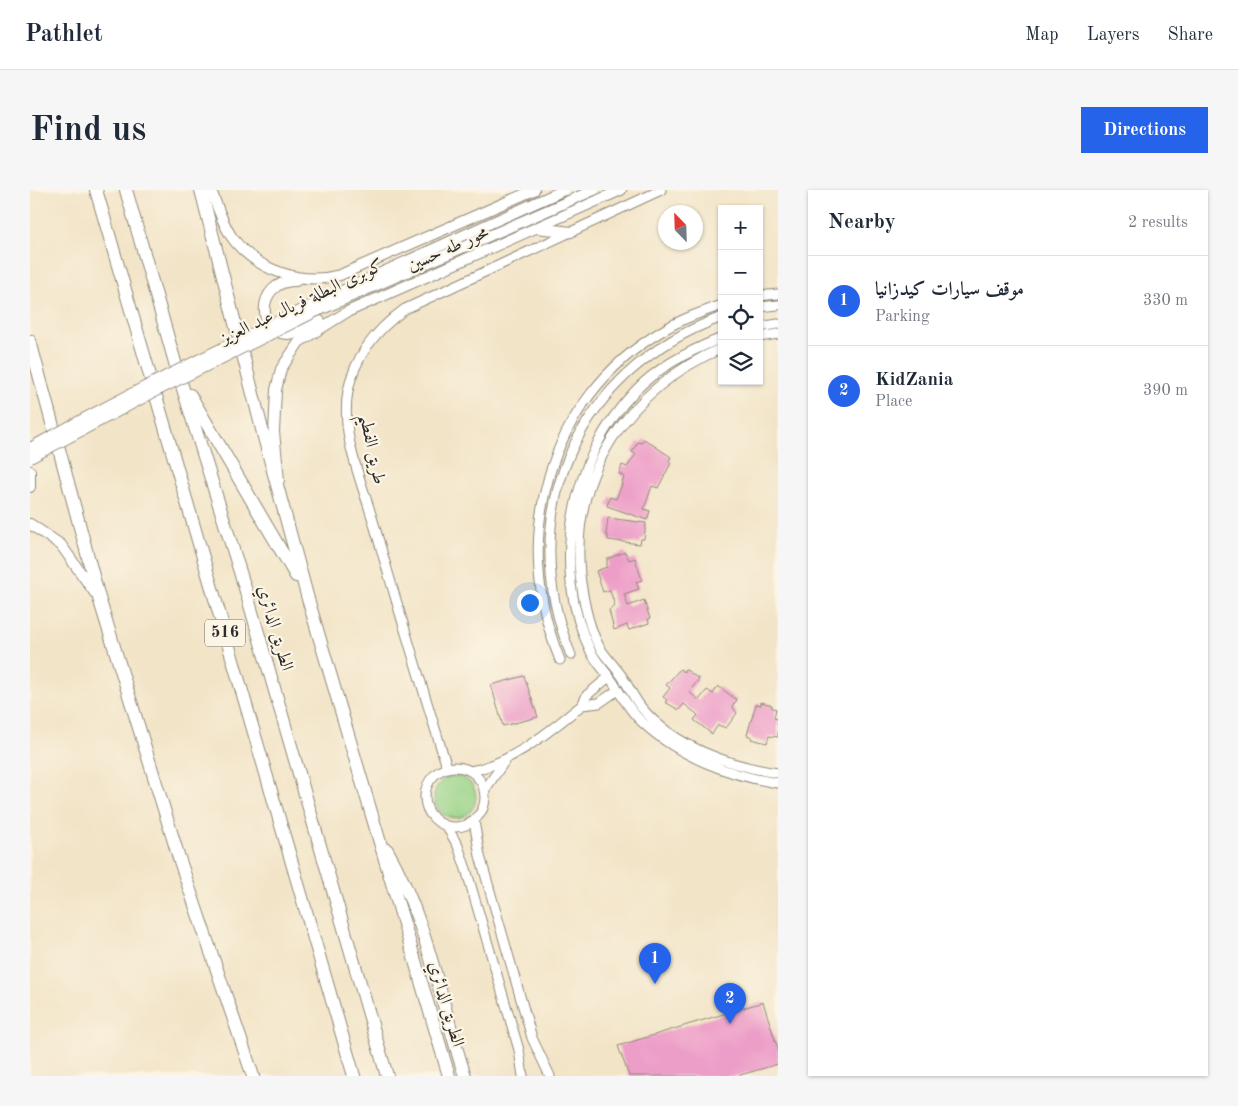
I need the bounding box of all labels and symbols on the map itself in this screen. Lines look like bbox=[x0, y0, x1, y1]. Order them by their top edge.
north arrow bbox=[658, 205, 703, 250]
street label: محور طه حسين bbox=[405, 223, 492, 276]
street label: كوبرى البطلة فريال عبد العزيز bbox=[216, 256, 387, 350]
street label: طريق الفطيم bbox=[348, 412, 388, 488]
street label: الطريق الدائري bbox=[249, 583, 296, 674]
your location bbox=[517, 590, 543, 616]
road number: 516 bbox=[205, 619, 245, 646]
pin: 1 bbox=[639, 943, 671, 984]
street label: الطريق الدائري bbox=[420, 959, 467, 1050]
pin: 2 bbox=[714, 983, 746, 1024]

